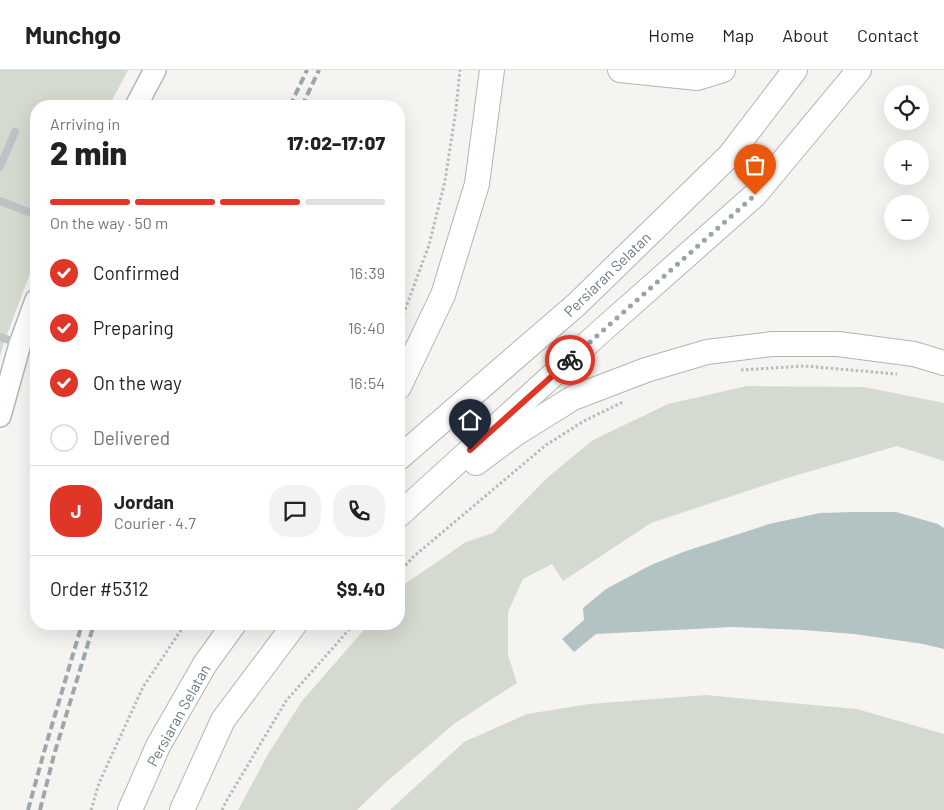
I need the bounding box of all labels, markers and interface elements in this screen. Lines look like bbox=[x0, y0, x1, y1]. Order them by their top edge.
text: Munchgo bbox=[25, 20, 121, 49]
text: Home bbox=[648, 24, 694, 46]
text: Map bbox=[722, 24, 754, 46]
text: About bbox=[782, 24, 829, 46]
text: Contact bbox=[857, 24, 919, 46]
map controls bbox=[884, 85, 929, 240]
button: locate bbox=[884, 85, 929, 130]
text: Arriving in bbox=[50, 114, 120, 133]
text: 17:02–17:07 bbox=[287, 131, 385, 154]
text: 2 min bbox=[50, 133, 127, 171]
button: + bbox=[884, 140, 929, 185]
pin bbox=[734, 144, 776, 195]
icon: bag bbox=[741, 151, 769, 179]
button: − bbox=[884, 195, 929, 240]
text: On the way · 50 m bbox=[50, 213, 168, 232]
street label: Persiaran Selatan bbox=[560, 228, 654, 320]
icon: check bbox=[50, 259, 78, 287]
text: Confirmed bbox=[93, 261, 180, 284]
text: 16:39 bbox=[349, 263, 385, 282]
icon: check bbox=[50, 314, 78, 342]
text: Preparing bbox=[93, 316, 174, 339]
text: 16:40 bbox=[348, 318, 385, 337]
courier bbox=[545, 335, 595, 385]
icon: bike bbox=[556, 346, 584, 374]
icon: check bbox=[50, 369, 78, 397]
text: On the way bbox=[93, 371, 182, 394]
text: 16:54 bbox=[349, 373, 385, 392]
pin bbox=[449, 399, 491, 450]
icon: home bbox=[456, 406, 484, 434]
text: Delivered bbox=[93, 426, 170, 449]
button: chat bbox=[269, 485, 321, 537]
button: phone bbox=[333, 485, 385, 537]
text: Jordan bbox=[114, 490, 174, 513]
text: J bbox=[70, 499, 82, 522]
text: Courier · 4.7 bbox=[114, 513, 196, 532]
text: Order #5312 bbox=[50, 577, 149, 600]
text: $9.40 bbox=[337, 577, 385, 600]
street label: Persiaran Selatan bbox=[143, 661, 213, 769]

